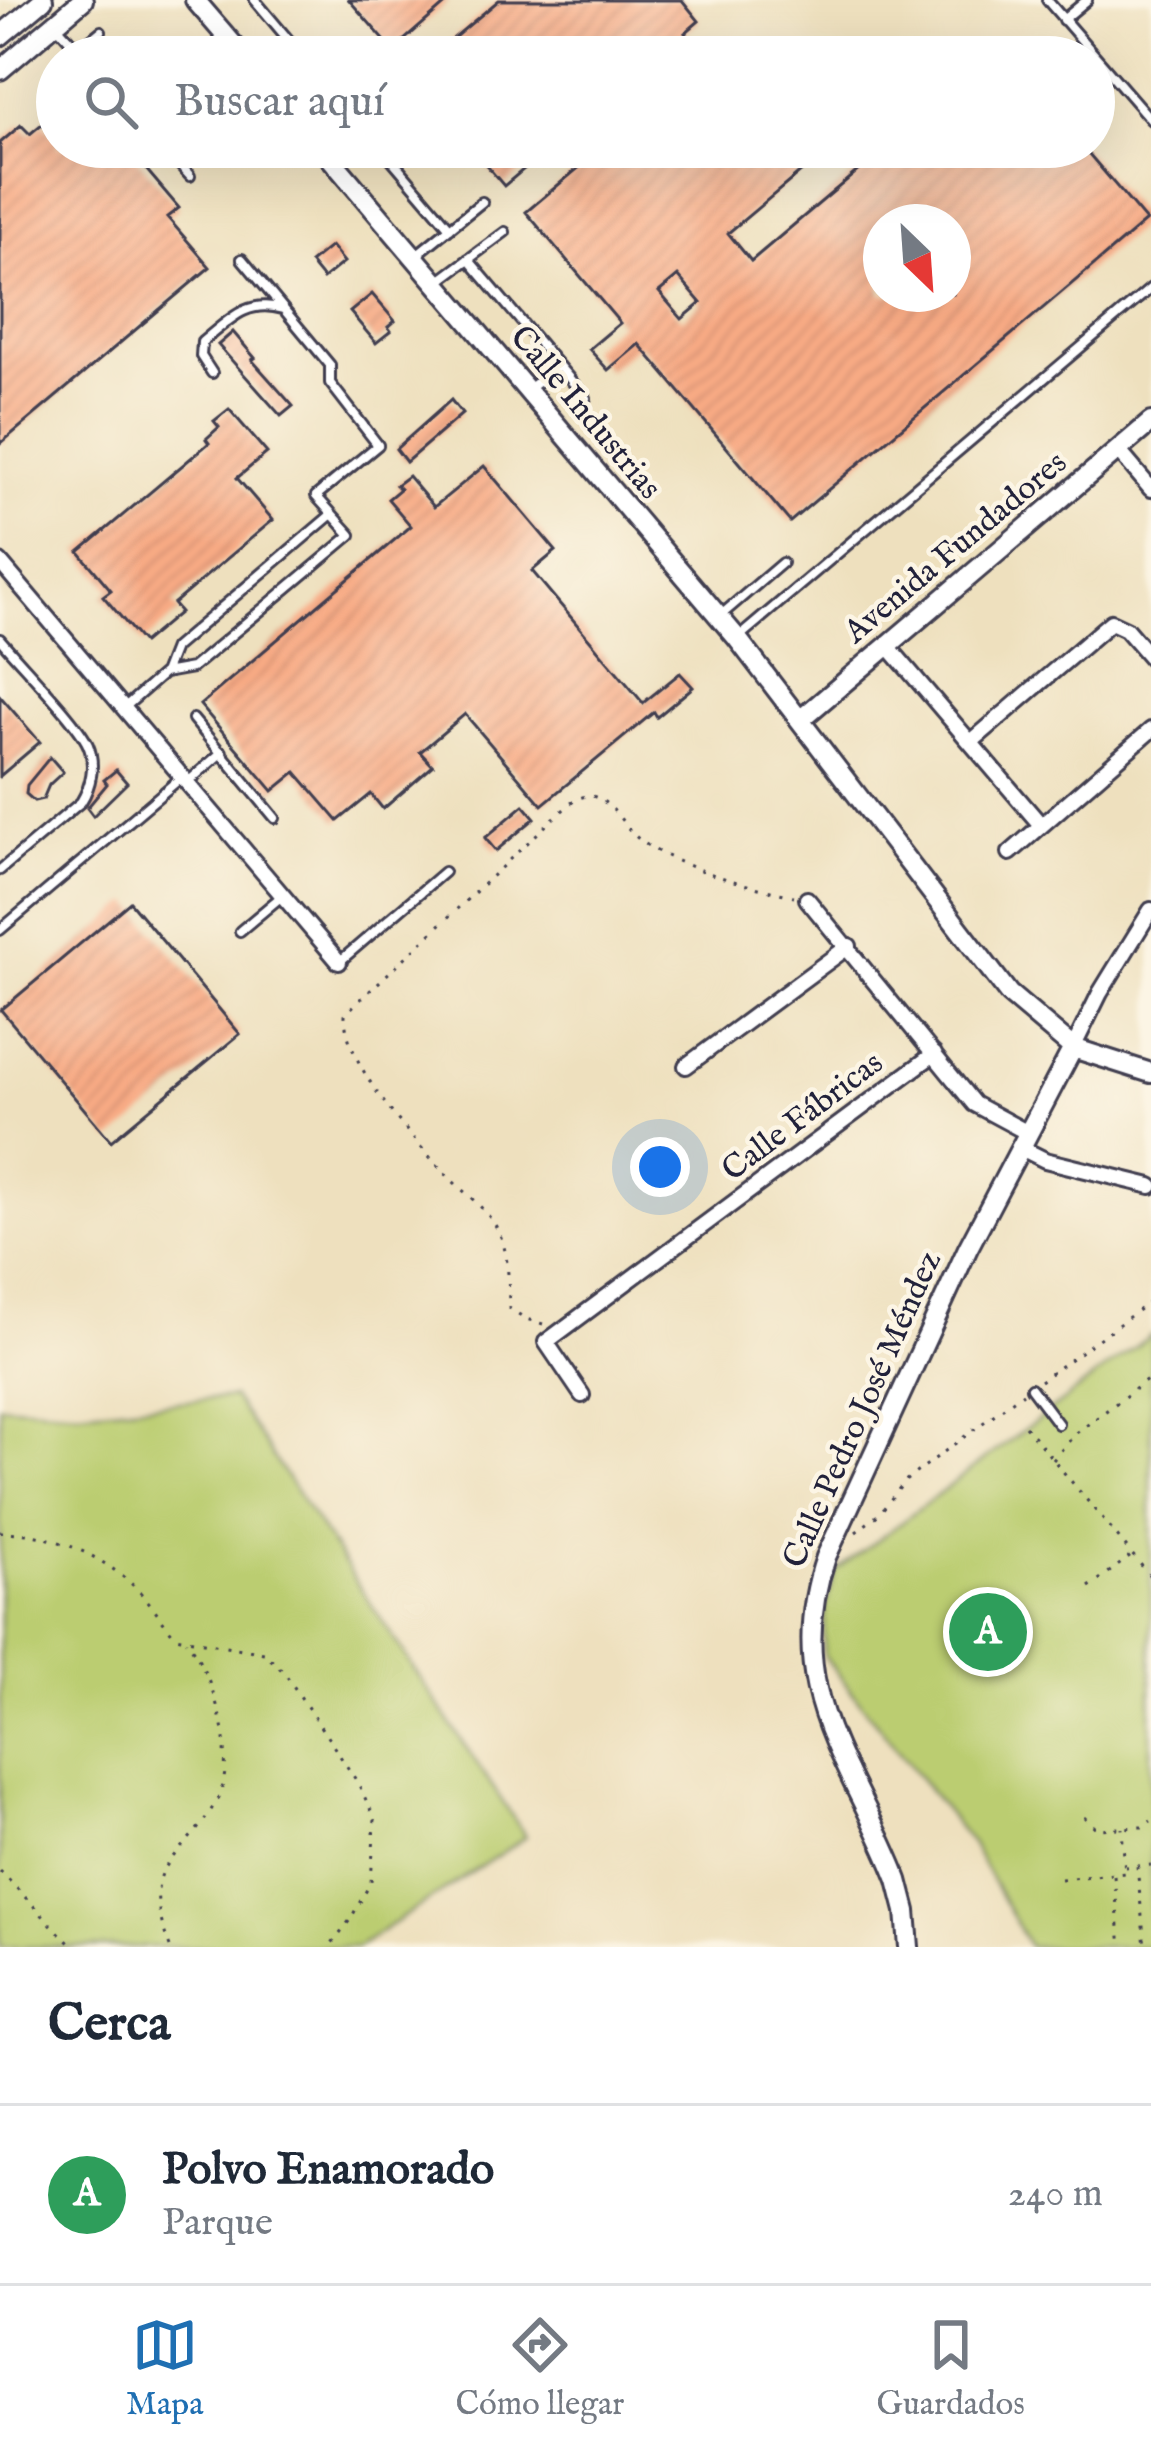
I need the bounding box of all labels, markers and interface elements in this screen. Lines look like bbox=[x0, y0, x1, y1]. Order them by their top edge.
search box bbox=[36, 36, 1115, 168]
icon: search bbox=[78, 69, 144, 135]
text: Buscar aquí bbox=[174, 74, 385, 131]
north arrow bbox=[863, 204, 971, 312]
street label: Calle Industrias bbox=[500, 317, 670, 509]
street label: Avenida Fundadores bbox=[835, 443, 1076, 654]
street label: Calle Fábricas bbox=[714, 1043, 892, 1191]
your location bbox=[630, 1137, 690, 1197]
street label: Calle Pedro José Méndez bbox=[774, 1245, 952, 1575]
pin: A bbox=[949, 1587, 1027, 1677]
text: Cerca bbox=[48, 1993, 171, 2058]
text: Polvo Enamorado bbox=[162, 2142, 494, 2199]
text: A bbox=[74, 2170, 100, 2219]
text: 240 m bbox=[1008, 2170, 1103, 2219]
text: Parque bbox=[162, 2199, 273, 2248]
tab: Mapa bbox=[126, 2312, 203, 2426]
tab: Cómo llegar bbox=[455, 2312, 624, 2426]
tab: Guardados bbox=[876, 2312, 1025, 2426]

